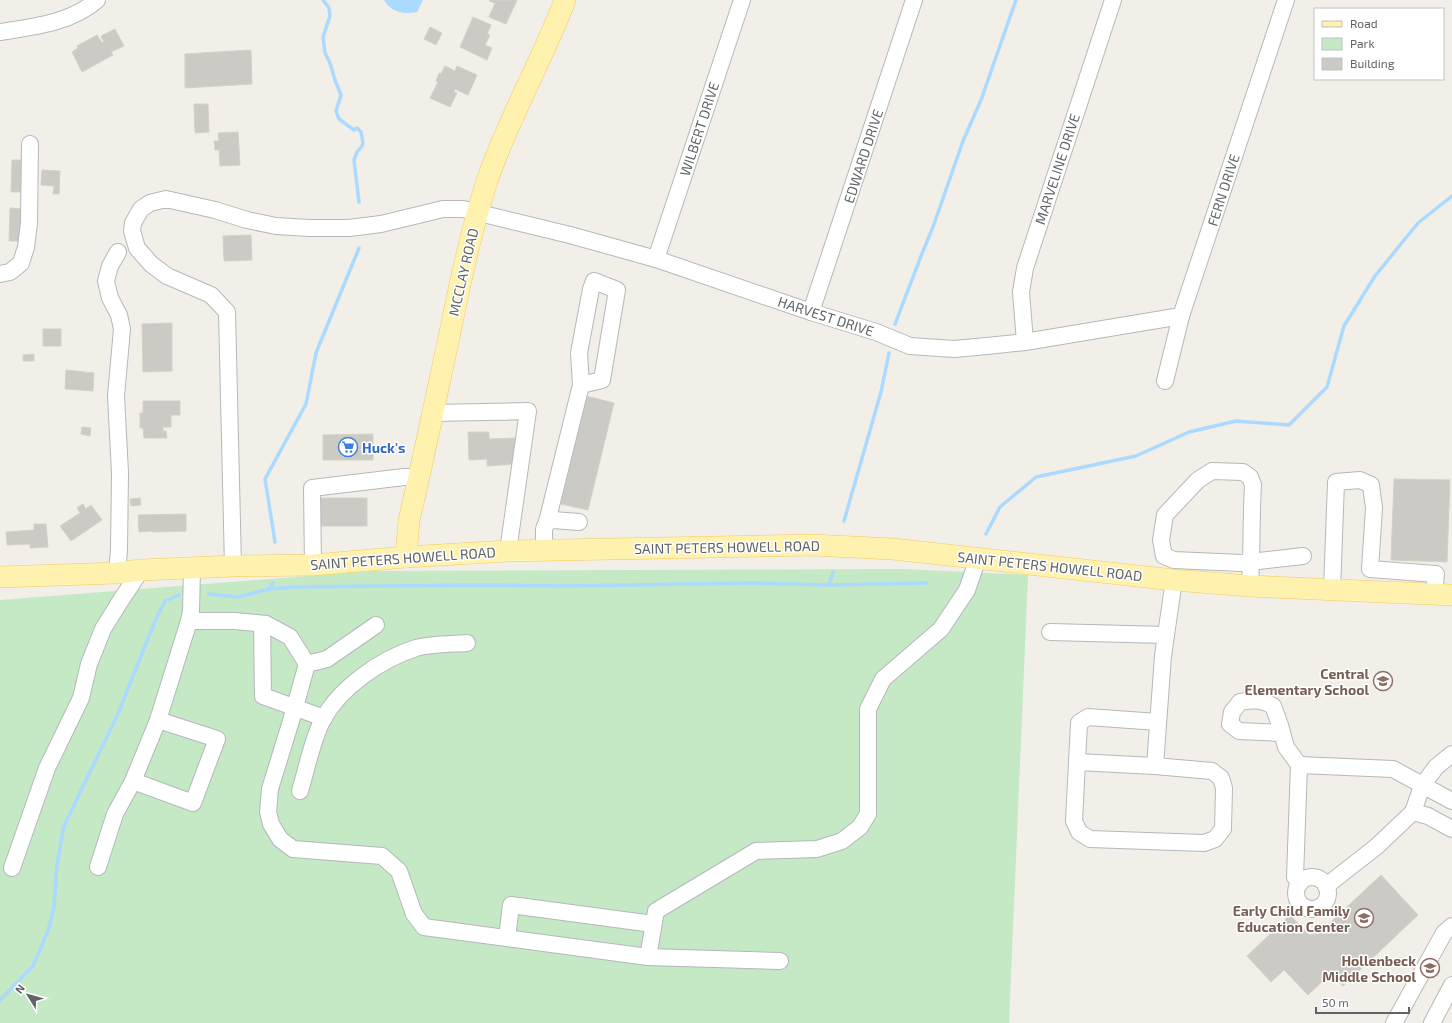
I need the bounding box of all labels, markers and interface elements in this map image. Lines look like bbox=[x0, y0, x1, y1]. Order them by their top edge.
legend bbox=[1314, 8, 1444, 80]
text: Road bbox=[1350, 16, 1378, 30]
text: Park bbox=[1350, 36, 1375, 50]
text: Building bbox=[1350, 56, 1395, 70]
street label: WILBERT DRIVE bbox=[676, 80, 722, 178]
street label: EDWARD DRIVE bbox=[840, 107, 886, 205]
street label: MARVELINE DRIVE bbox=[1031, 111, 1083, 227]
street label: FERN DRIVE bbox=[1203, 152, 1243, 228]
street label: MCCLAY ROAD bbox=[445, 226, 481, 318]
street label: HARVEST DRIVE bbox=[776, 292, 876, 340]
supermarket icon: Huck's bbox=[337, 436, 359, 458]
place label: Huck's bbox=[362, 439, 405, 456]
street label: SAINT PETERS HOWELL ROAD bbox=[634, 537, 820, 557]
street label: SAINT PETERS HOWELL ROAD bbox=[310, 543, 496, 573]
street label: SAINT PETERS HOWELL ROAD bbox=[957, 548, 1143, 584]
place label: Central Elementary School bbox=[1245, 665, 1369, 698]
school or university icon: Central Elementary School bbox=[1372, 670, 1394, 692]
place label: Early Child Family Education Center bbox=[1233, 902, 1350, 935]
school or university icon: Early Child Family Education Center bbox=[1353, 907, 1375, 929]
place label: Hollenbeck Middle School bbox=[1322, 952, 1416, 985]
school or university icon: Hollenbeck Middle School bbox=[1419, 957, 1441, 979]
north arrow bbox=[8, 975, 48, 1015]
text: N bbox=[12, 982, 27, 996]
scale bar bbox=[1316, 989, 1409, 1015]
text: 50 m bbox=[1322, 995, 1349, 1009]

